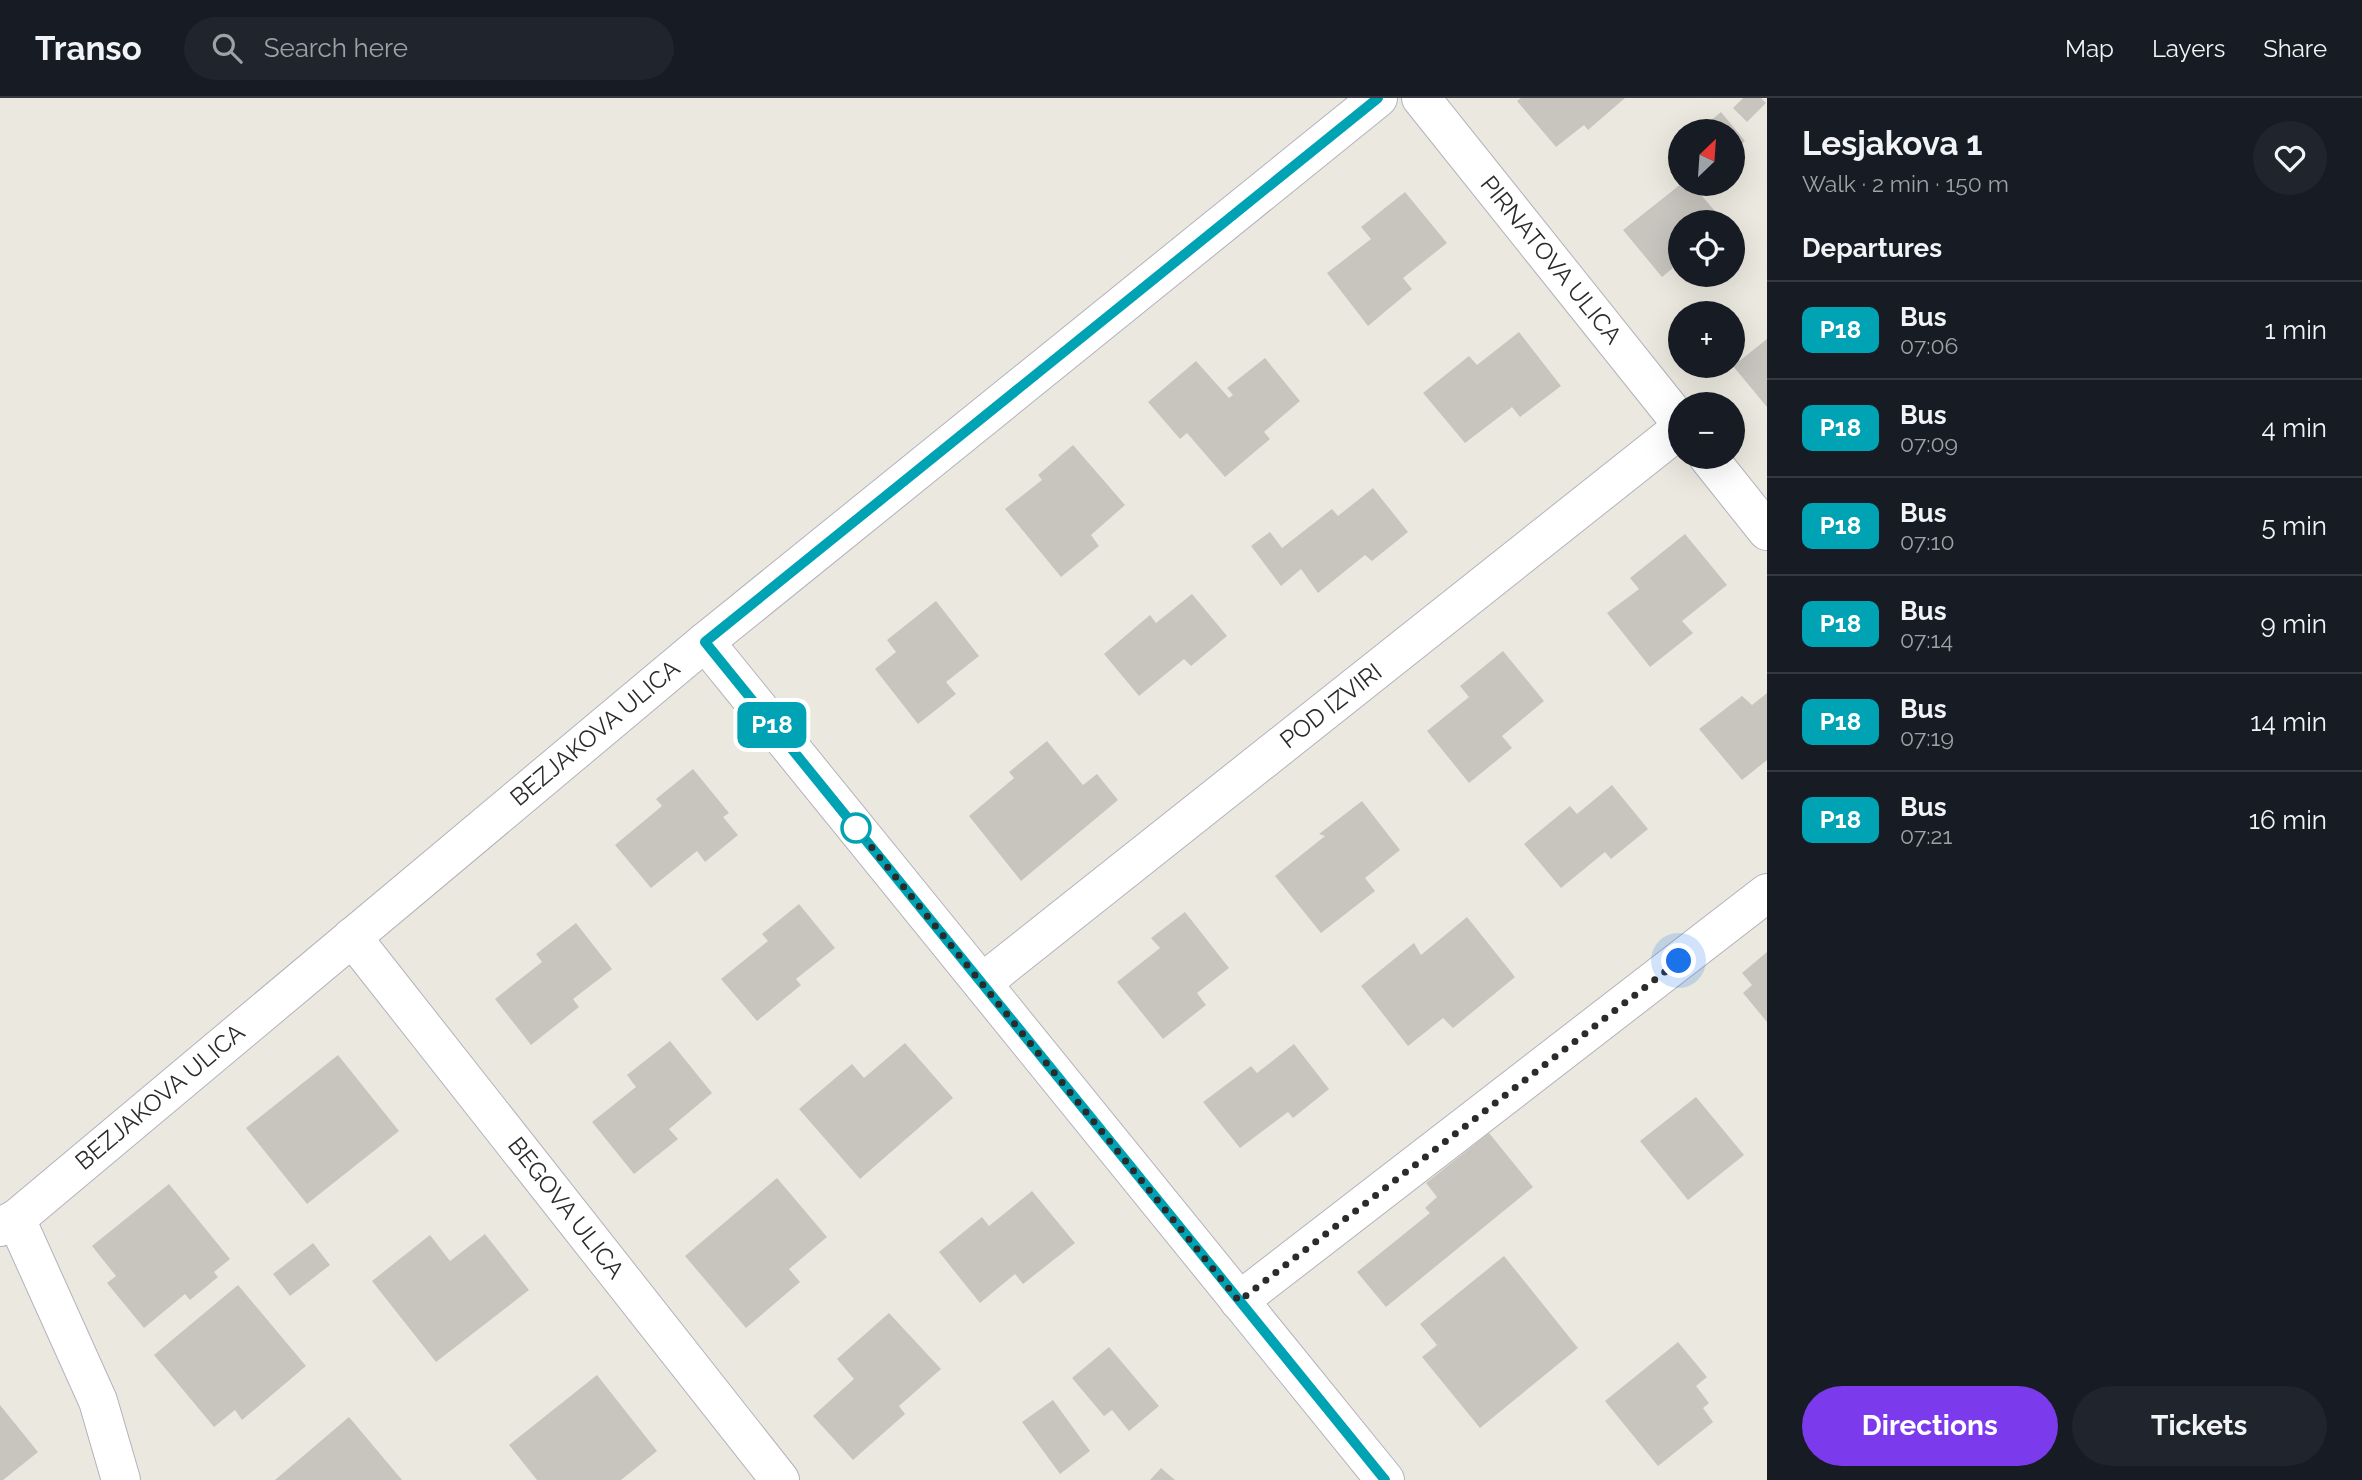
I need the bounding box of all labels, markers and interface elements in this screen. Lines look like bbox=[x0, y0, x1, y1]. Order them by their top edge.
search box bbox=[184, 17, 674, 80]
text: Transo bbox=[35, 29, 142, 68]
icon: search bbox=[208, 29, 246, 67]
text: Search here bbox=[264, 33, 408, 63]
text: Map bbox=[2065, 34, 2114, 63]
text: Layers bbox=[2152, 34, 2225, 63]
text: Share bbox=[2263, 34, 2327, 63]
north arrow bbox=[1668, 119, 1745, 196]
map controls bbox=[1668, 119, 1745, 469]
button: heart bbox=[2253, 121, 2327, 195]
text: Lesjakova 1 bbox=[1802, 124, 1983, 163]
street label: PIRNATOVA ULICA bbox=[1475, 170, 1628, 350]
text: Walk · 2 min · 150 m bbox=[1802, 170, 2009, 197]
button: locate bbox=[1668, 210, 1745, 287]
text: Departures bbox=[1802, 233, 1942, 263]
button: + bbox=[1668, 301, 1745, 378]
text: Bus bbox=[1900, 302, 1947, 332]
text: P18 bbox=[1820, 315, 1861, 344]
text: 1 min bbox=[2265, 315, 2327, 345]
text: 07:06 bbox=[1900, 332, 1958, 359]
button: − bbox=[1668, 392, 1745, 469]
text: Bus bbox=[1900, 400, 1947, 430]
text: P18 bbox=[1820, 413, 1861, 442]
text: 4 min bbox=[2261, 413, 2327, 443]
text: 07:09 bbox=[1900, 430, 1958, 457]
text: Bus bbox=[1900, 498, 1947, 528]
text: P18 bbox=[1820, 511, 1861, 540]
text: 5 min bbox=[2261, 511, 2327, 541]
text: 07:10 bbox=[1900, 528, 1954, 555]
text: Bus bbox=[1900, 596, 1947, 626]
text: P18 bbox=[1820, 609, 1861, 638]
text: 9 min bbox=[2260, 609, 2327, 639]
text: 07:14 bbox=[1900, 626, 1953, 653]
street label: BEZJAKOVA ULICA bbox=[504, 653, 685, 812]
street label: POD IZVIRI bbox=[1274, 657, 1387, 754]
text: Bus bbox=[1900, 694, 1947, 724]
line badge: P18 bbox=[732, 702, 812, 748]
text: P18 bbox=[1820, 707, 1861, 736]
text: 14 min bbox=[2250, 707, 2327, 737]
text: P18 bbox=[751, 710, 793, 739]
text: 07:19 bbox=[1900, 724, 1954, 751]
text: Bus bbox=[1900, 792, 1947, 822]
text: P18 bbox=[1820, 805, 1861, 834]
text: 16 min bbox=[2249, 805, 2327, 835]
unlabelled marker bbox=[841, 813, 871, 843]
text: 07:21 bbox=[1900, 822, 1952, 849]
your location bbox=[1661, 943, 1696, 978]
street label: BEZJAKOVA ULICA bbox=[69, 1017, 250, 1176]
street label: BEGOVA ULICA bbox=[502, 1131, 631, 1284]
button: Directions bbox=[1802, 1386, 2058, 1466]
button: Tickets bbox=[2072, 1386, 2327, 1466]

